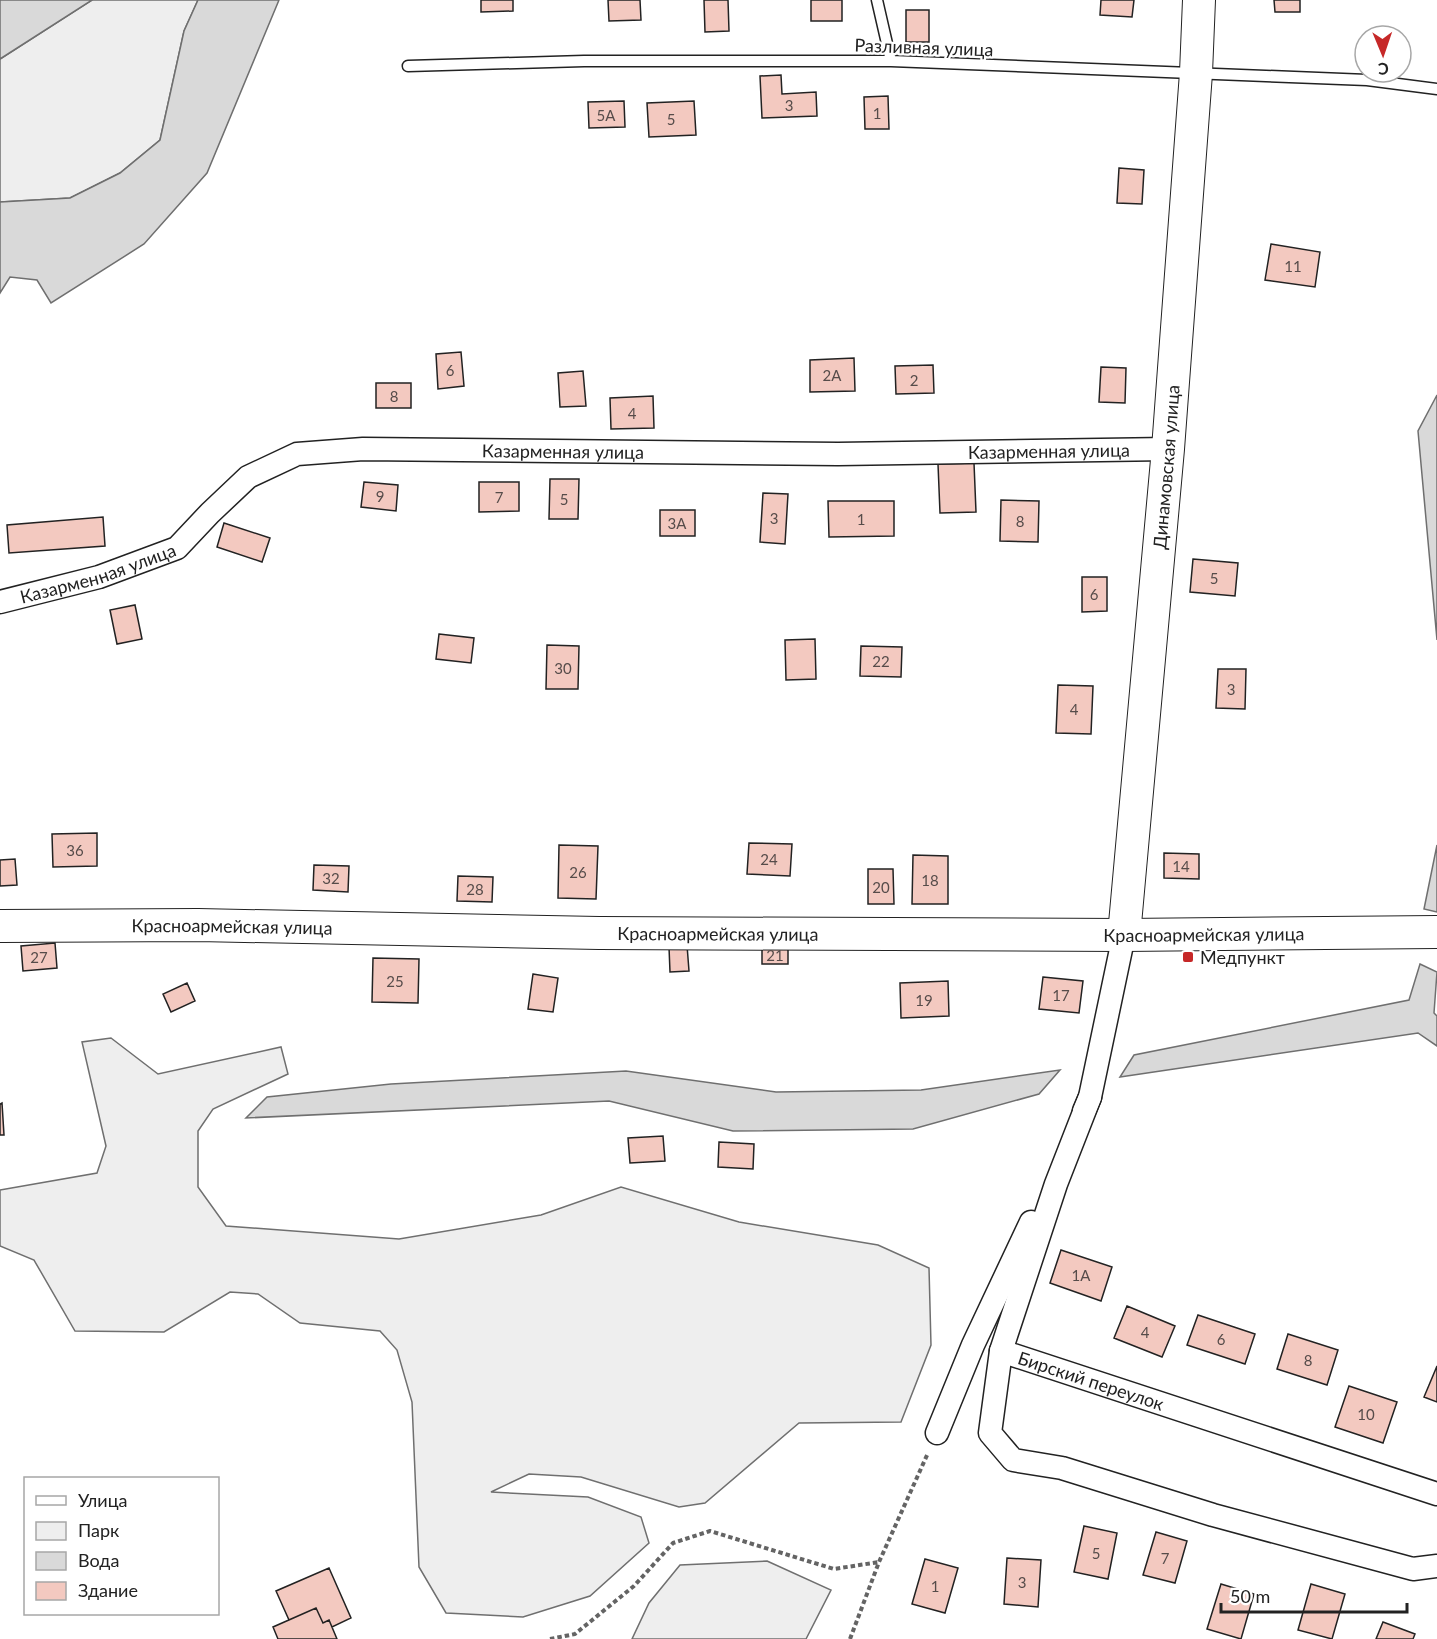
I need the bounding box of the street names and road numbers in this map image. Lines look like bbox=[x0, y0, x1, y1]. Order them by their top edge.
street label: Разливная улица bbox=[854, 34, 994, 60]
street label: Динамовская улица bbox=[1148, 384, 1184, 550]
street label: Казарменная улица bbox=[482, 439, 644, 463]
street label: Казарменная улица bbox=[968, 439, 1130, 463]
street label: Казарменная улица bbox=[18, 538, 179, 608]
street label: Красноармейская улица bbox=[131, 914, 333, 939]
street label: Красноармейская улица bbox=[617, 922, 819, 945]
street label: Красноармейская улица bbox=[1103, 922, 1305, 946]
street label: Бирский переулок bbox=[1015, 1346, 1167, 1415]

